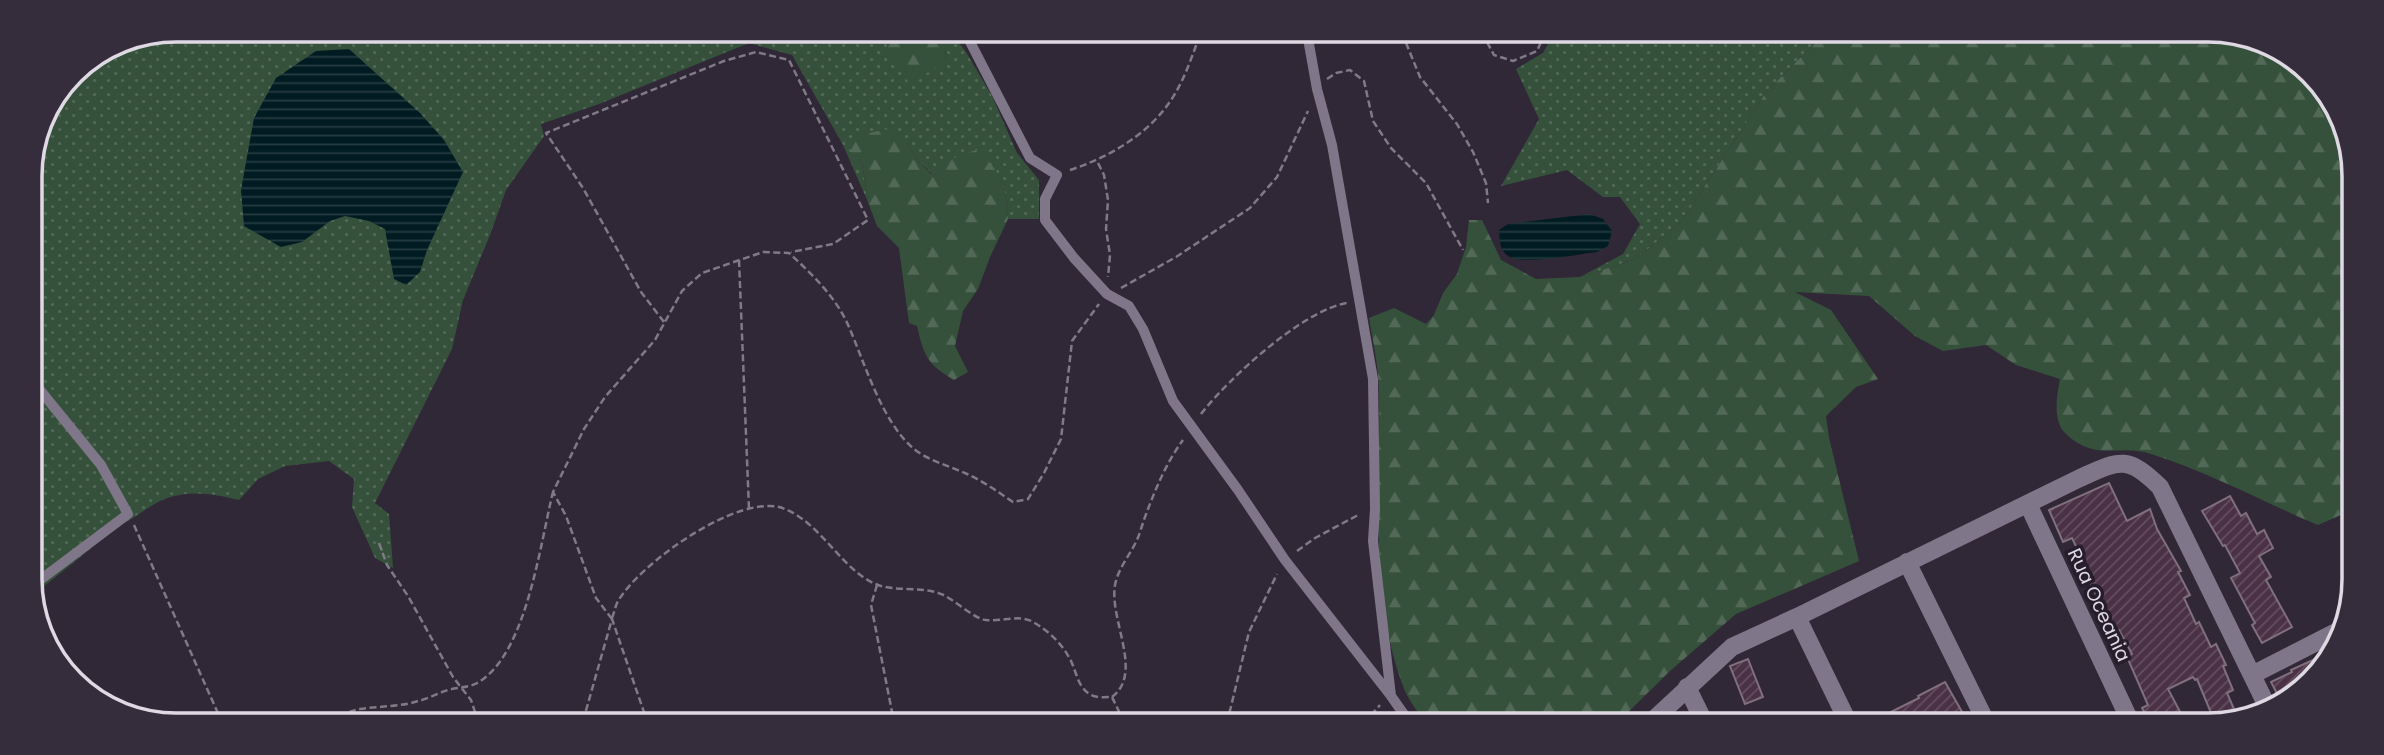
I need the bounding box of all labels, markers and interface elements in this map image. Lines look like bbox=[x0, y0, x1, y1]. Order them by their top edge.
street label: Rua Oceania bbox=[2061, 544, 2137, 666]

